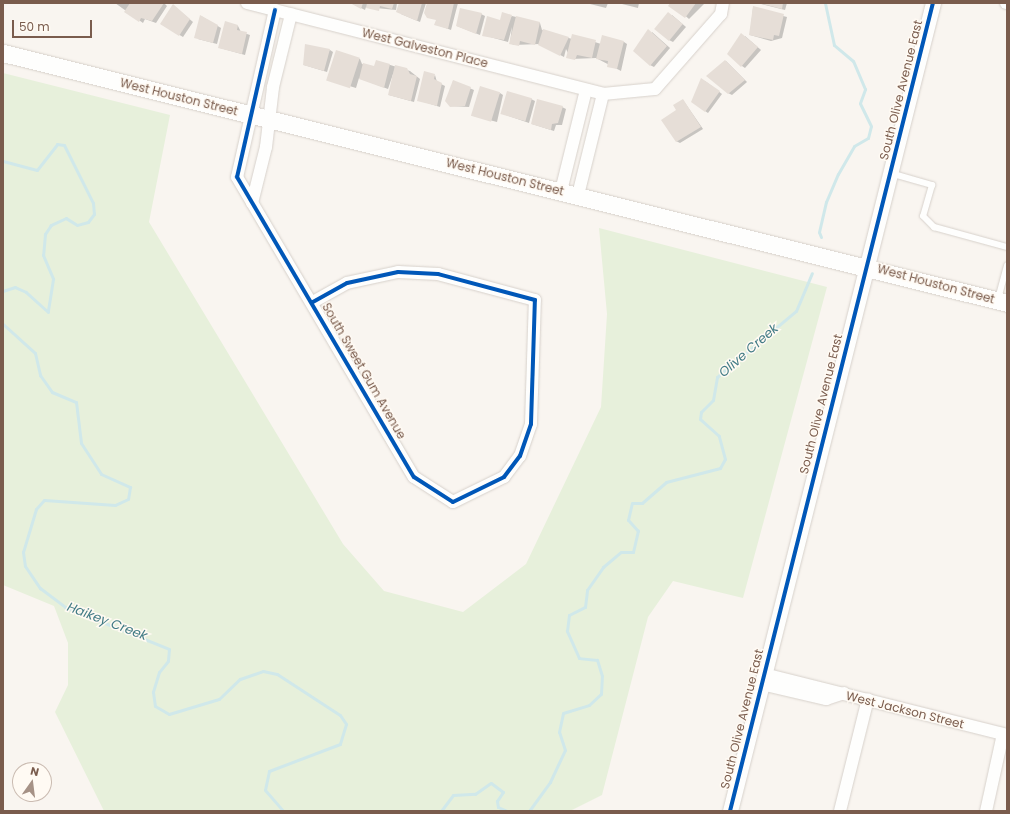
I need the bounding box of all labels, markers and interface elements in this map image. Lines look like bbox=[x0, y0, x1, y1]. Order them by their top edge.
scale bar bbox=[14, 12, 94, 38]
text: 50 m bbox=[19, 18, 50, 35]
street label: South Olive Avenue East bbox=[877, 19, 925, 161]
street label: West Galveston Place bbox=[360, 25, 490, 71]
street label: West Houston Street bbox=[119, 75, 239, 119]
street label: West Houston Street bbox=[445, 155, 565, 199]
street label: West Houston Street bbox=[876, 261, 996, 307]
street label: South Sweet Gum Avenue bbox=[319, 300, 409, 442]
water label: Olive Creek bbox=[716, 321, 782, 381]
street label: South Olive Avenue East bbox=[797, 333, 845, 475]
water label: Haikey Creek bbox=[65, 600, 149, 644]
street label: South Olive Avenue East bbox=[718, 648, 766, 790]
street label: West Jackson Street bbox=[845, 688, 965, 732]
north arrow bbox=[12, 762, 52, 802]
text: N bbox=[29, 763, 41, 780]

